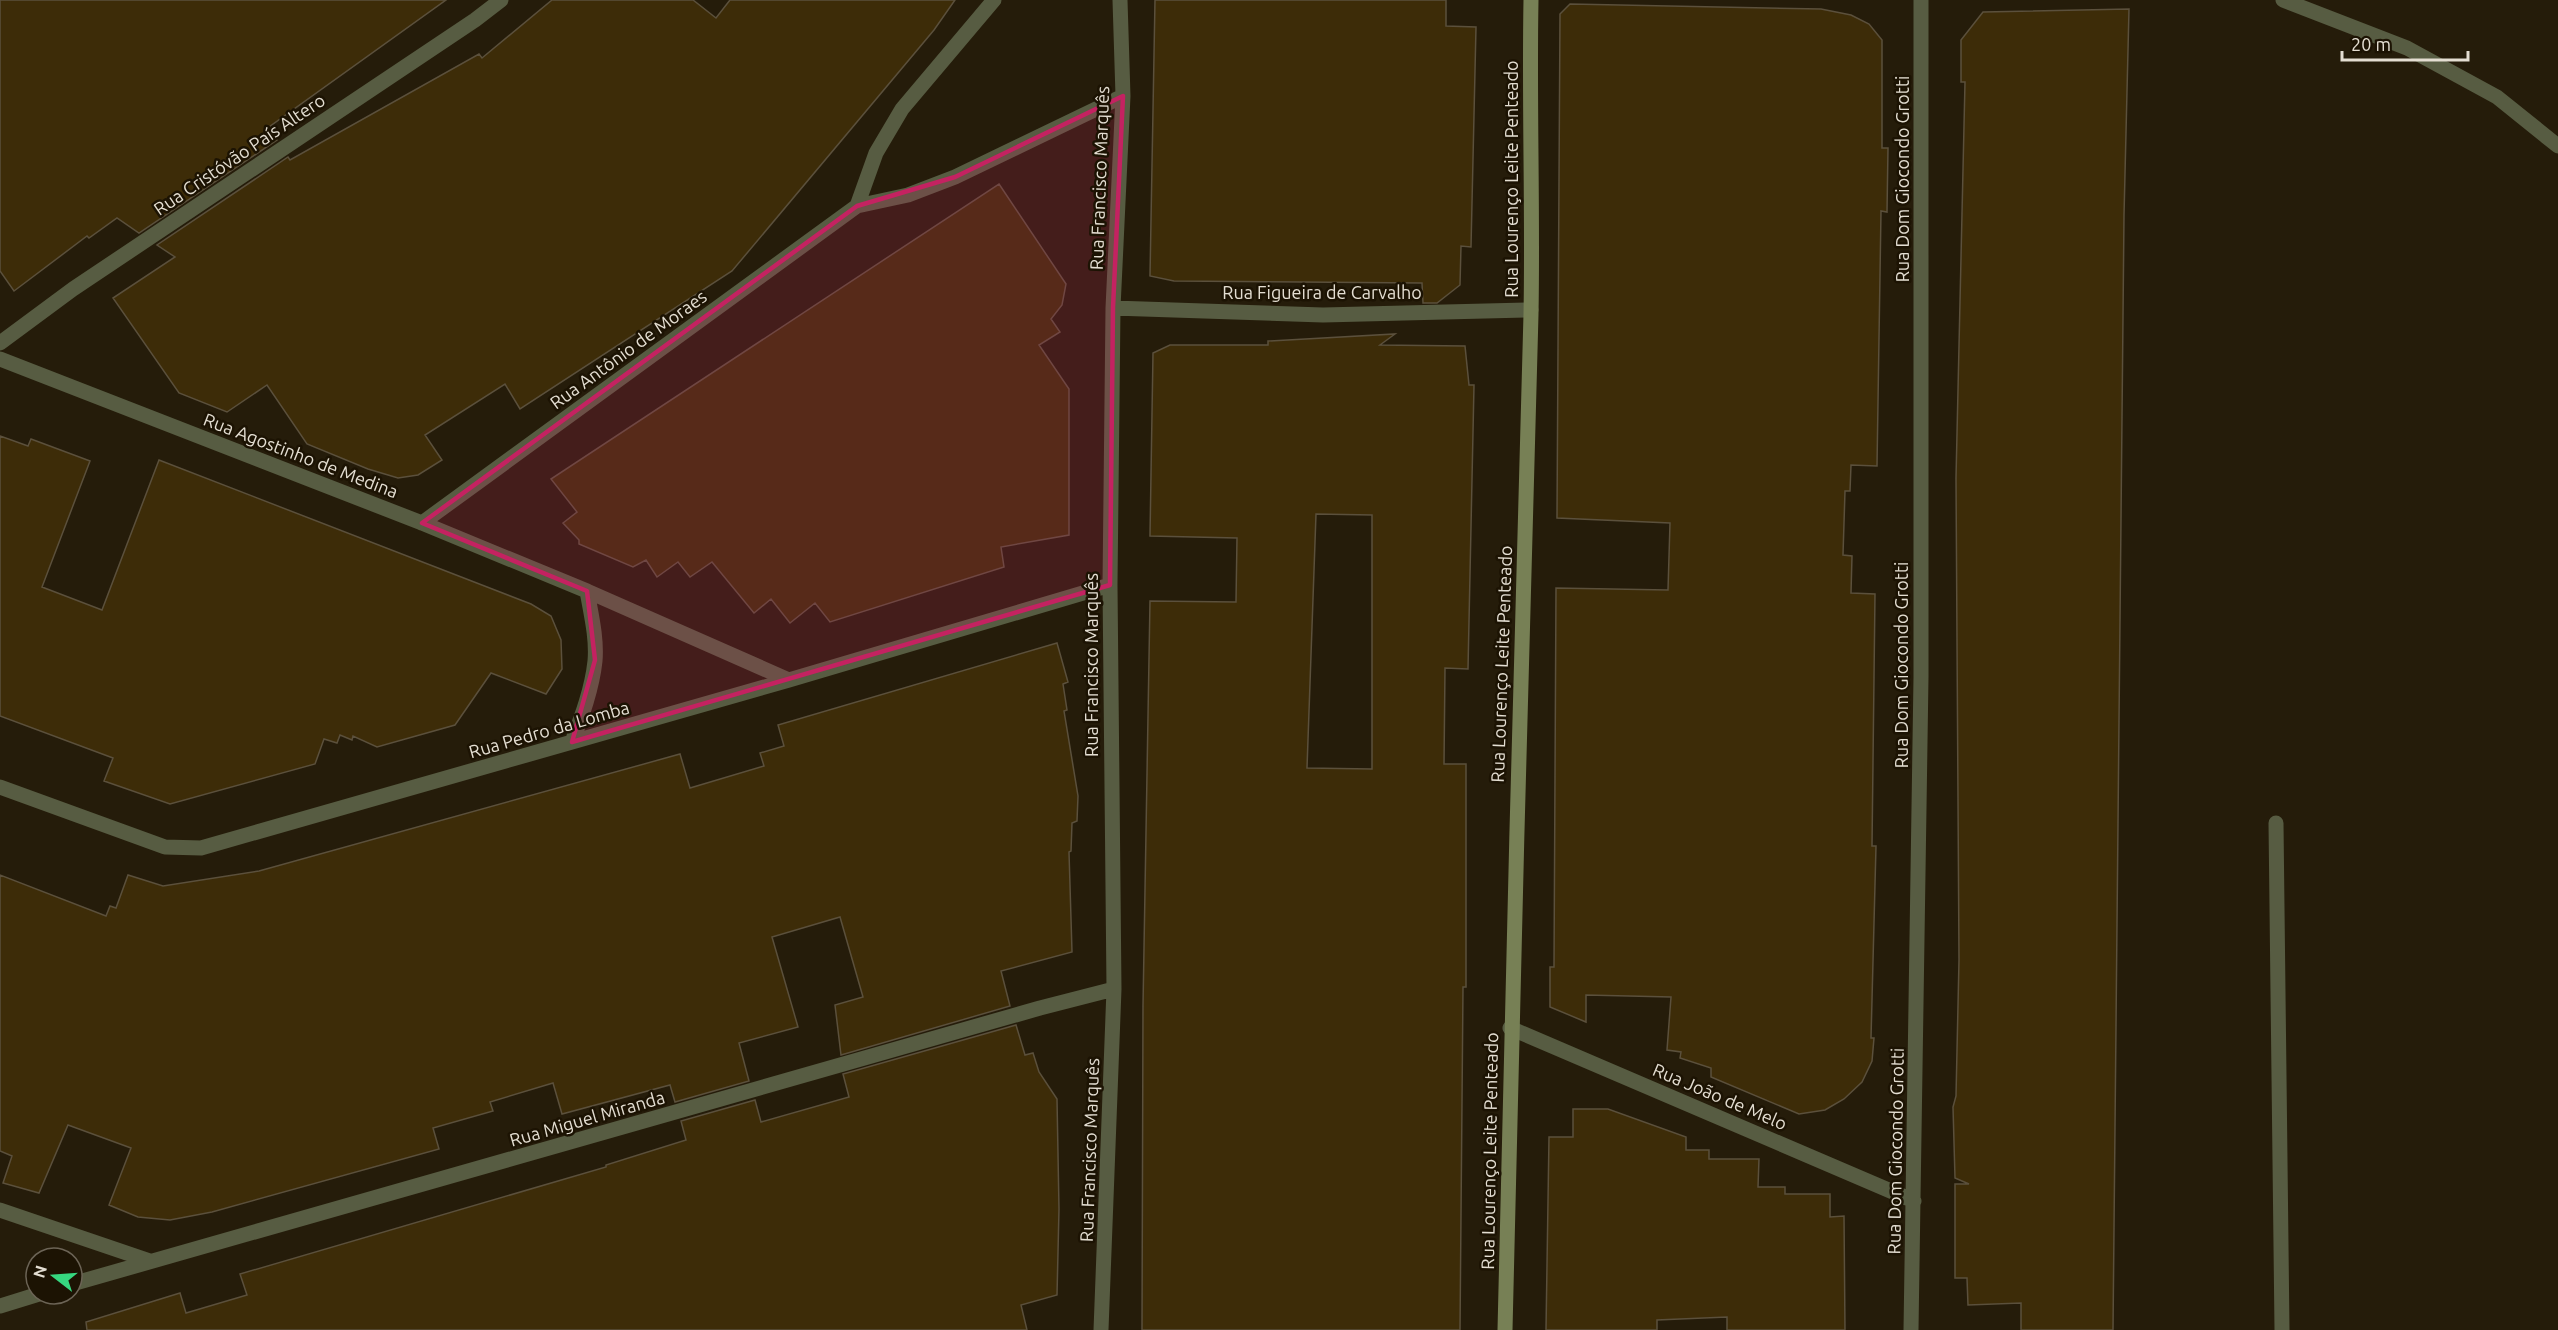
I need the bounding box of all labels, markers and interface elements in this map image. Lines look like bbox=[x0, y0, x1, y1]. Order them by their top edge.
scale bar bbox=[2342, 24, 2468, 62]
text: 20 m bbox=[2351, 34, 2391, 54]
street label: Rua Lourenço Leite Penteado bbox=[1501, 60, 1521, 298]
street label: Rua Dom Giocondo Grotti bbox=[1892, 76, 1912, 282]
street label: Rua Francisco Marquês bbox=[1086, 85, 1112, 270]
street label: Rua Cristóvão País Altero bbox=[150, 89, 328, 219]
street label: Rua Figueira de Carvalho bbox=[1222, 282, 1422, 302]
street label: Rua Antônio de Moraes bbox=[546, 285, 710, 412]
street label: Rua Agostinho de Medina bbox=[201, 409, 401, 501]
street label: Rua Lourenço Leite Penteado bbox=[1487, 545, 1515, 783]
street label: Rua Dom Giocondo Grotti bbox=[1891, 562, 1911, 768]
street label: Rua Francisco Marquês bbox=[1081, 573, 1101, 757]
street label: Rua Pedro da Lomba bbox=[466, 696, 632, 762]
street label: Rua Lourenço Leite Penteado bbox=[1477, 1032, 1501, 1270]
street label: Rua Dom Giocondo Grotti bbox=[1883, 1047, 1907, 1255]
street label: Rua Francisco Marquês bbox=[1076, 1057, 1102, 1242]
street label: Rua João de Melo bbox=[1650, 1059, 1790, 1133]
street label: Rua Miguel Miranda bbox=[507, 1086, 667, 1150]
north arrow bbox=[24, 1246, 84, 1306]
text: N bbox=[29, 1263, 50, 1280]

